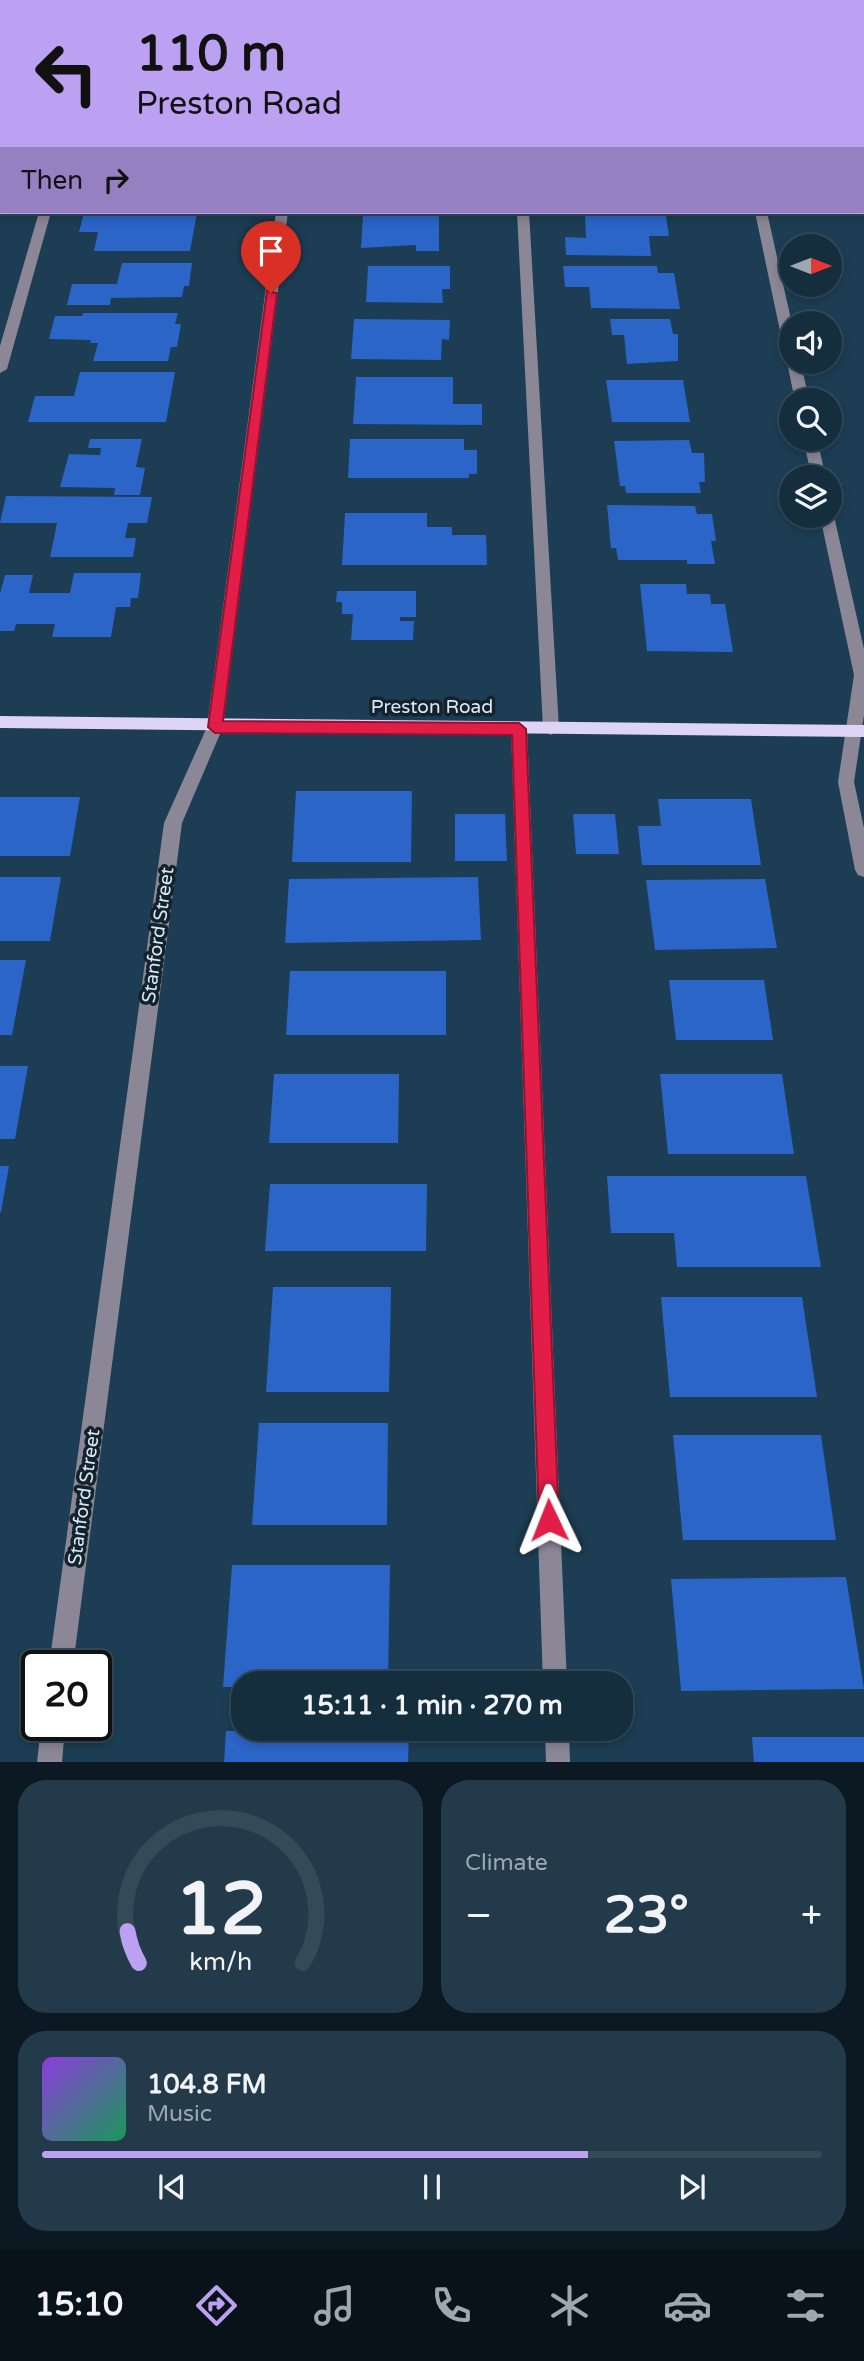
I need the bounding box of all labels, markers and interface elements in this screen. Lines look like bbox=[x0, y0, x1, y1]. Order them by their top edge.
text: 110 m bbox=[136, 25, 286, 84]
icon: left bbox=[21, 28, 112, 119]
text: Preston Road bbox=[136, 85, 342, 123]
icon: right bbox=[97, 161, 135, 199]
text: Then bbox=[21, 165, 83, 196]
pin bbox=[241, 221, 301, 293]
icon: arrive bbox=[252, 232, 290, 270]
north arrow bbox=[779, 234, 842, 298]
map controls bbox=[779, 234, 842, 528]
button: sound bbox=[779, 311, 842, 374]
button: search bbox=[779, 388, 842, 451]
button: layers bbox=[779, 465, 842, 528]
street label: Preston Road bbox=[371, 696, 493, 718]
street label: Stanford Street bbox=[138, 866, 178, 1004]
street label: Stanford Street bbox=[64, 1428, 104, 1566]
position arrow bbox=[512, 1483, 586, 1557]
speed limit sign: 20 bbox=[21, 1650, 112, 1741]
text: 15:11 · 1 min · 270 m bbox=[301, 1690, 563, 1721]
text: Climate bbox=[465, 1849, 548, 1877]
text: 12 bbox=[175, 1866, 266, 1954]
text: 23° bbox=[604, 1884, 689, 1947]
text: − bbox=[465, 1893, 492, 1939]
text: + bbox=[801, 1893, 822, 1939]
text: km/h bbox=[189, 1946, 252, 1976]
text: 104.8 FM bbox=[147, 2069, 267, 2100]
text: Music bbox=[147, 2100, 212, 2128]
icon: previous bbox=[153, 2168, 191, 2206]
icon: pause bbox=[413, 2168, 451, 2206]
icon: next bbox=[673, 2168, 711, 2206]
icon: directions bbox=[192, 2281, 241, 2330]
icon: music bbox=[310, 2281, 359, 2330]
icon: phone bbox=[427, 2281, 476, 2330]
icon: climate bbox=[545, 2281, 594, 2330]
icon: car bbox=[663, 2281, 712, 2330]
icon: filters bbox=[781, 2281, 830, 2330]
text: 15:10 bbox=[34, 2286, 123, 2324]

